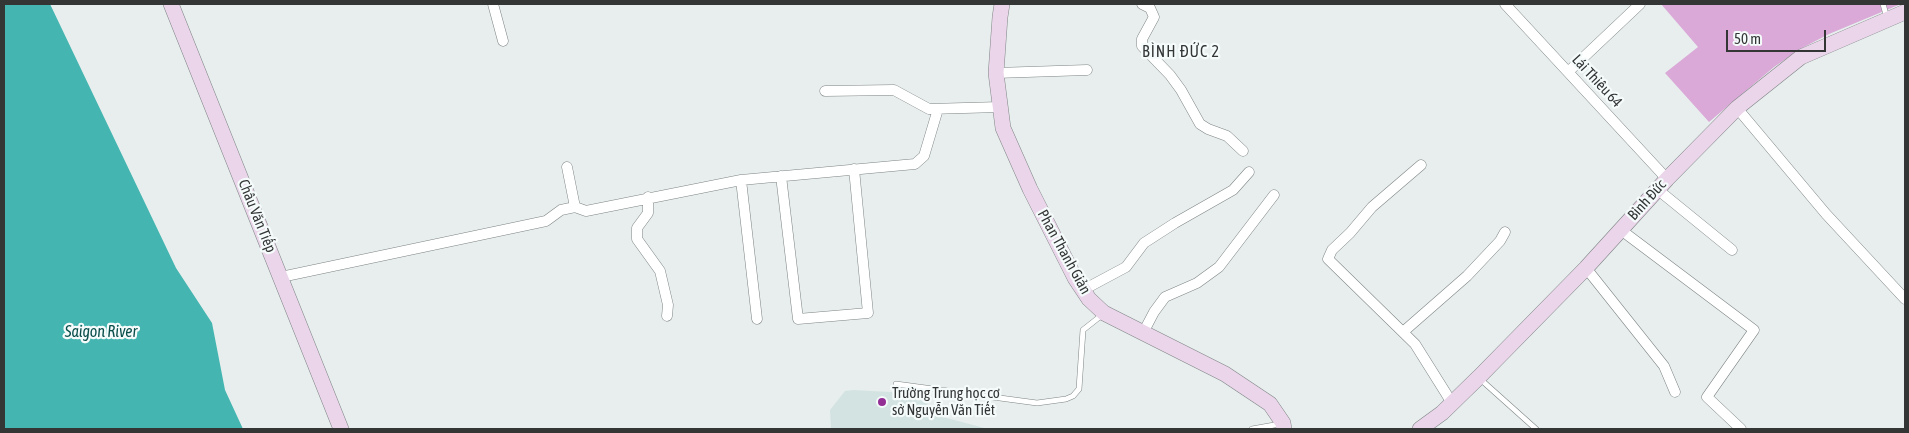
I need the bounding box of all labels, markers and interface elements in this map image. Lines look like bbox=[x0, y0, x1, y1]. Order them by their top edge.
scale bar bbox=[1729, 20, 1829, 52]
text: 50 m bbox=[1734, 30, 1761, 47]
district label: BÌNH ĐỨC 2 bbox=[1141, 42, 1221, 62]
street label: Lái Thiêu 64 bbox=[1568, 51, 1626, 111]
street label: Bình Đức bbox=[1624, 176, 1670, 224]
street label: Châu Văn Tiếp bbox=[234, 177, 280, 255]
street label: Phan Thanh Giản bbox=[1033, 207, 1095, 297]
water label: Saigon River bbox=[65, 322, 137, 342]
place label: Trường Trung học cơ sở Nguyễn Văn Tiết bbox=[892, 384, 1000, 419]
marker: Trường Trung học cơ sở Nguyễn Văn Tiết bbox=[876, 396, 888, 408]

